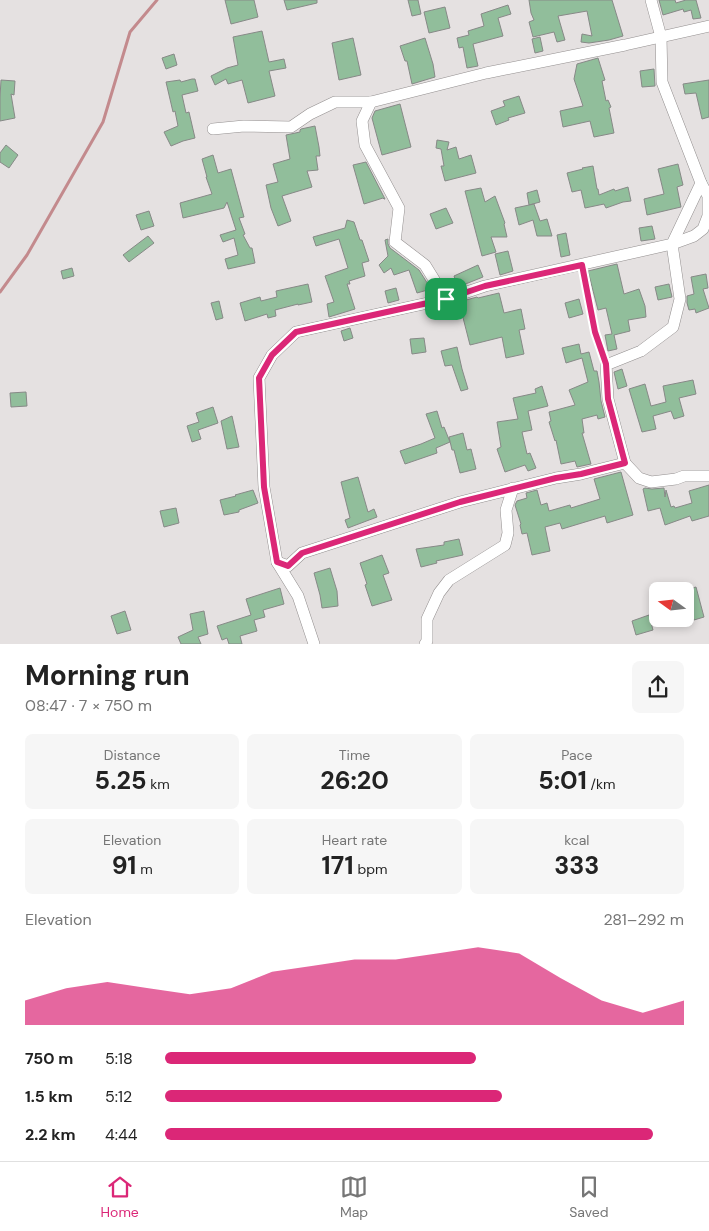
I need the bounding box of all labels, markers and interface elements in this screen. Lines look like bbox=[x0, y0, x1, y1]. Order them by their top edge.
pin bbox=[425, 278, 467, 320]
icon: arrive bbox=[432, 285, 460, 313]
north arrow bbox=[649, 582, 694, 628]
map controls bbox=[649, 582, 694, 627]
text: Morning run bbox=[25, 657, 190, 694]
button: share bbox=[632, 661, 684, 713]
text: 08:47 · 7 × 750 m bbox=[25, 695, 152, 716]
text: Distance bbox=[104, 746, 161, 764]
text: Time bbox=[339, 746, 370, 764]
text: Pace bbox=[561, 746, 593, 764]
text: 5.25 bbox=[95, 764, 146, 797]
text: 26:20 bbox=[320, 764, 389, 797]
text: 5:01 bbox=[538, 764, 587, 797]
text: km bbox=[146, 775, 170, 793]
text: /km bbox=[587, 775, 616, 793]
text: Elevation bbox=[103, 831, 161, 849]
text: Heart rate bbox=[322, 831, 387, 849]
text: kcal bbox=[564, 831, 589, 849]
text: 91 bbox=[112, 849, 136, 882]
text: 171 bbox=[322, 849, 354, 882]
text: 333 bbox=[554, 849, 599, 882]
text: m bbox=[136, 860, 153, 878]
text: bpm bbox=[354, 860, 387, 878]
text: Elevation bbox=[25, 909, 92, 930]
text: 281–292 m bbox=[603, 909, 684, 930]
text: 750 m bbox=[25, 1048, 73, 1069]
text: 5:18 bbox=[105, 1048, 133, 1069]
text: 1.5 km bbox=[25, 1086, 73, 1107]
text: 5:12 bbox=[105, 1086, 132, 1107]
text: 2.2 km bbox=[25, 1124, 76, 1145]
text: 4:44 bbox=[105, 1124, 137, 1145]
tab: Home bbox=[101, 1173, 139, 1221]
tab: Map bbox=[340, 1173, 368, 1221]
tab: Saved bbox=[569, 1173, 608, 1221]

